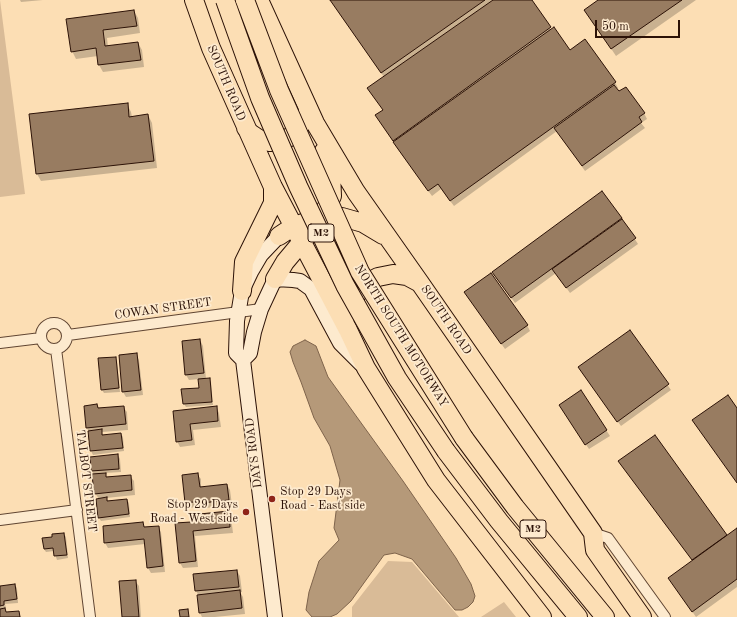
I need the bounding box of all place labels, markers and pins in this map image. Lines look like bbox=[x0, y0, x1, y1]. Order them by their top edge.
place label: Stop 29 Days Road - East side bbox=[280, 485, 365, 513]
marker: Stop 29 Days Road - East side bbox=[267, 494, 277, 504]
place label: Stop 29 Days Road - West side bbox=[150, 498, 238, 526]
marker: Stop 29 Days Road - West side bbox=[241, 507, 251, 517]

